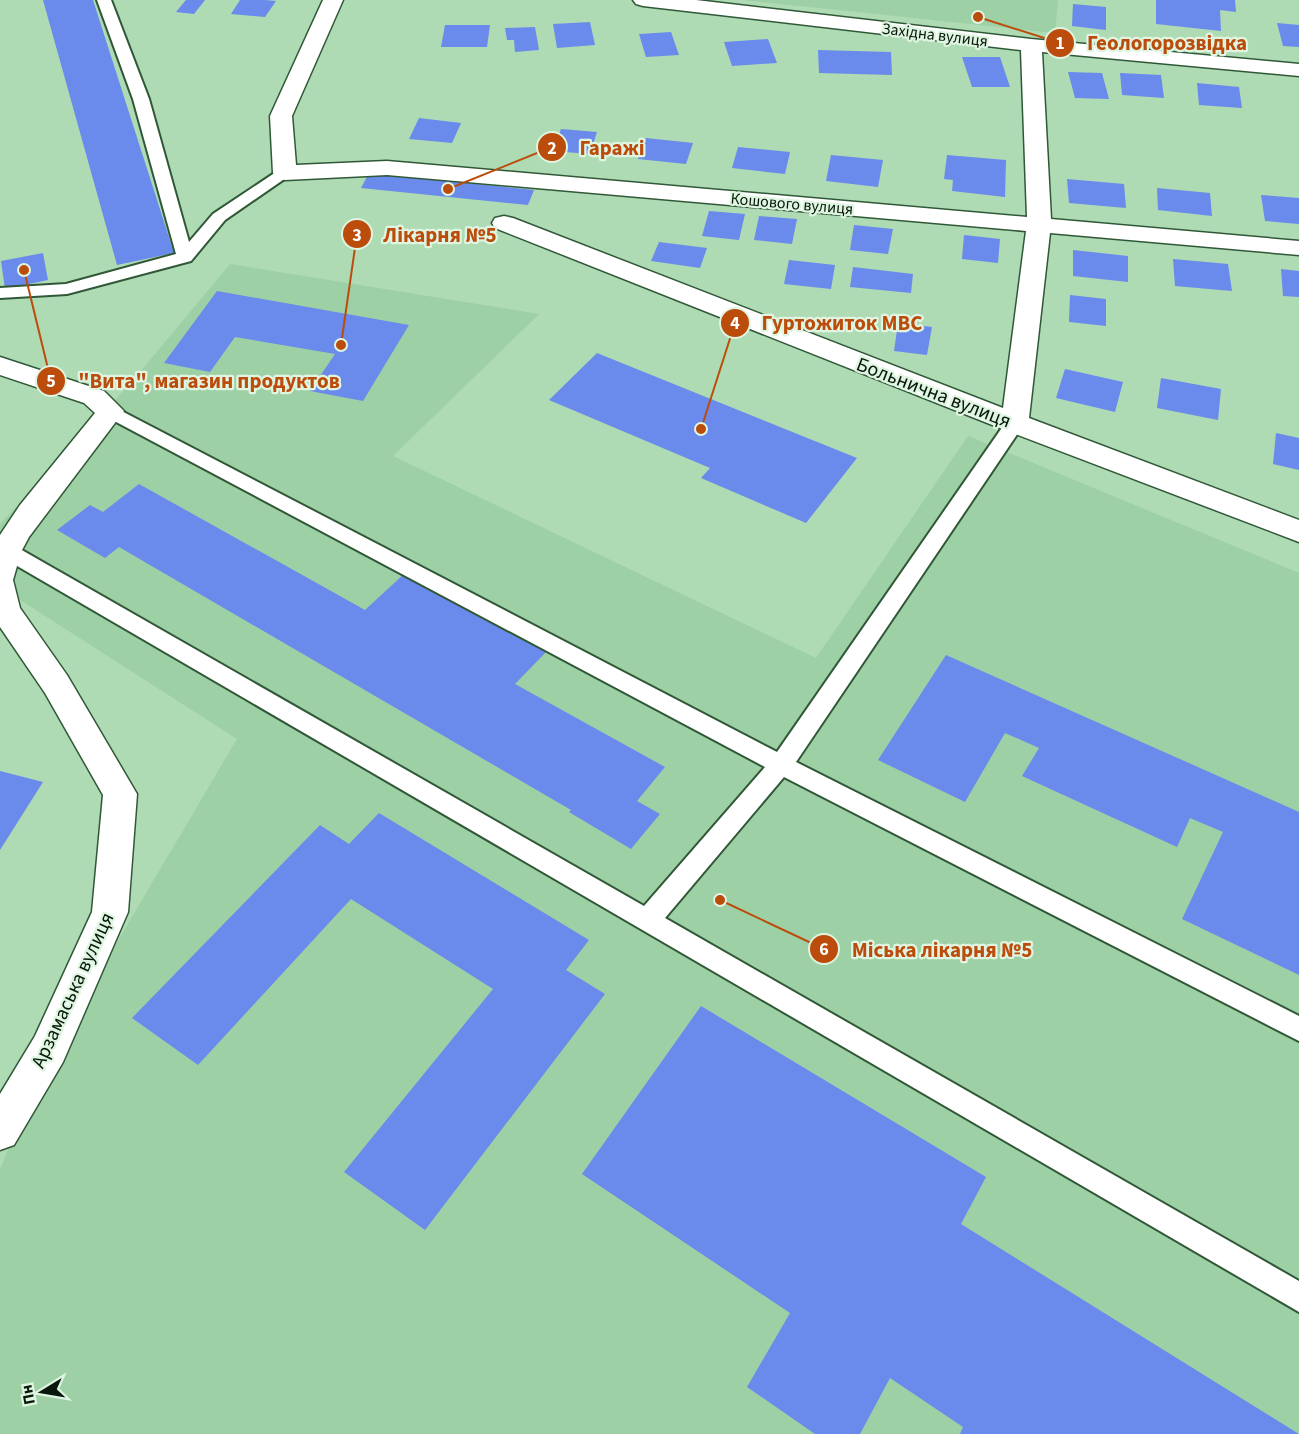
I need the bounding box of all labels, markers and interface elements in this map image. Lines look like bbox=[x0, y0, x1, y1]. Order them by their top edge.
street label: Західна вулиця bbox=[881, 18, 989, 52]
callout: Геологорозвідка bbox=[1045, 23, 1259, 62]
text: Геологорозвідка bbox=[1087, 28, 1247, 58]
text: 1 bbox=[1055, 31, 1065, 56]
callout: Гаражі bbox=[537, 128, 656, 167]
text: Гаражі bbox=[580, 133, 644, 163]
text: 2 bbox=[547, 136, 557, 161]
street label: Кошового вулиця bbox=[730, 188, 854, 220]
callout: Лікарня №5 bbox=[342, 215, 509, 254]
text: Лікарня №5 bbox=[382, 220, 497, 250]
text: 3 bbox=[352, 223, 362, 248]
callout: Гуртожиток МВС bbox=[720, 303, 935, 342]
text: Гуртожиток МВС bbox=[762, 308, 922, 338]
text: 4 bbox=[730, 311, 740, 336]
street label: Больнична вулиця bbox=[852, 351, 1015, 435]
callout: "Вита", магазин продуктов bbox=[36, 361, 352, 400]
text: "Вита", магазин продуктов bbox=[78, 366, 340, 396]
text: 5 bbox=[46, 369, 56, 394]
street label: Арзамаська вулиця bbox=[25, 908, 121, 1073]
callout: Міська лікарня №5 bbox=[809, 930, 1044, 969]
text: Міська лікарня №5 bbox=[852, 935, 1032, 965]
text: 6 bbox=[819, 937, 829, 962]
north arrow bbox=[12, 1362, 72, 1422]
text: Пн bbox=[16, 1383, 41, 1407]

